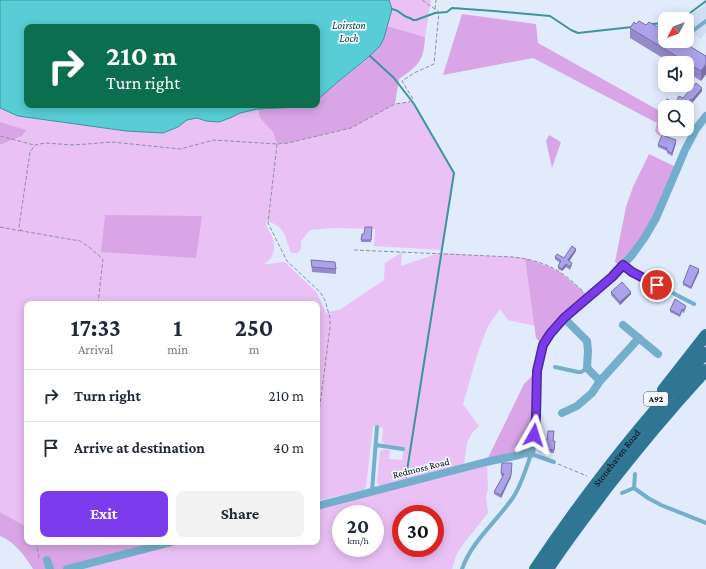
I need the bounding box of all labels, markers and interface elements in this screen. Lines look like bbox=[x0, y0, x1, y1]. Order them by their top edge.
north arrow bbox=[658, 12, 694, 48]
map controls bbox=[658, 12, 694, 136]
water label: Loirston Loch bbox=[332, 19, 366, 44]
icon: right bbox=[40, 40, 92, 92]
text: 210 m bbox=[106, 40, 177, 71]
button: sound bbox=[658, 56, 694, 92]
text: Turn right bbox=[106, 73, 180, 93]
button: search bbox=[658, 100, 694, 136]
pin bbox=[640, 268, 674, 302]
icon: arrive bbox=[646, 274, 668, 296]
text: 17:33 bbox=[71, 314, 121, 341]
text: 1 bbox=[173, 314, 182, 341]
text: 250 bbox=[235, 314, 273, 341]
text: Arrival bbox=[78, 342, 113, 357]
text: min bbox=[167, 342, 188, 357]
text: m bbox=[249, 342, 259, 357]
icon: right bbox=[40, 385, 62, 407]
text: Turn right bbox=[74, 388, 141, 404]
text: 210 m bbox=[269, 388, 304, 404]
road number: A92 bbox=[644, 392, 668, 406]
position arrow bbox=[513, 414, 555, 456]
street label: Stonehaven Road bbox=[591, 426, 643, 488]
icon: arrive bbox=[40, 437, 62, 459]
text: Arrive at destination bbox=[74, 440, 205, 456]
text: 40 m bbox=[273, 440, 304, 456]
street label: Redmoss Road bbox=[391, 455, 451, 480]
button: Exit bbox=[40, 491, 168, 537]
button: Share bbox=[176, 491, 304, 537]
speed limit sign: 30 bbox=[392, 505, 444, 557]
text: 20 bbox=[347, 515, 369, 537]
text: km/h bbox=[347, 535, 369, 546]

